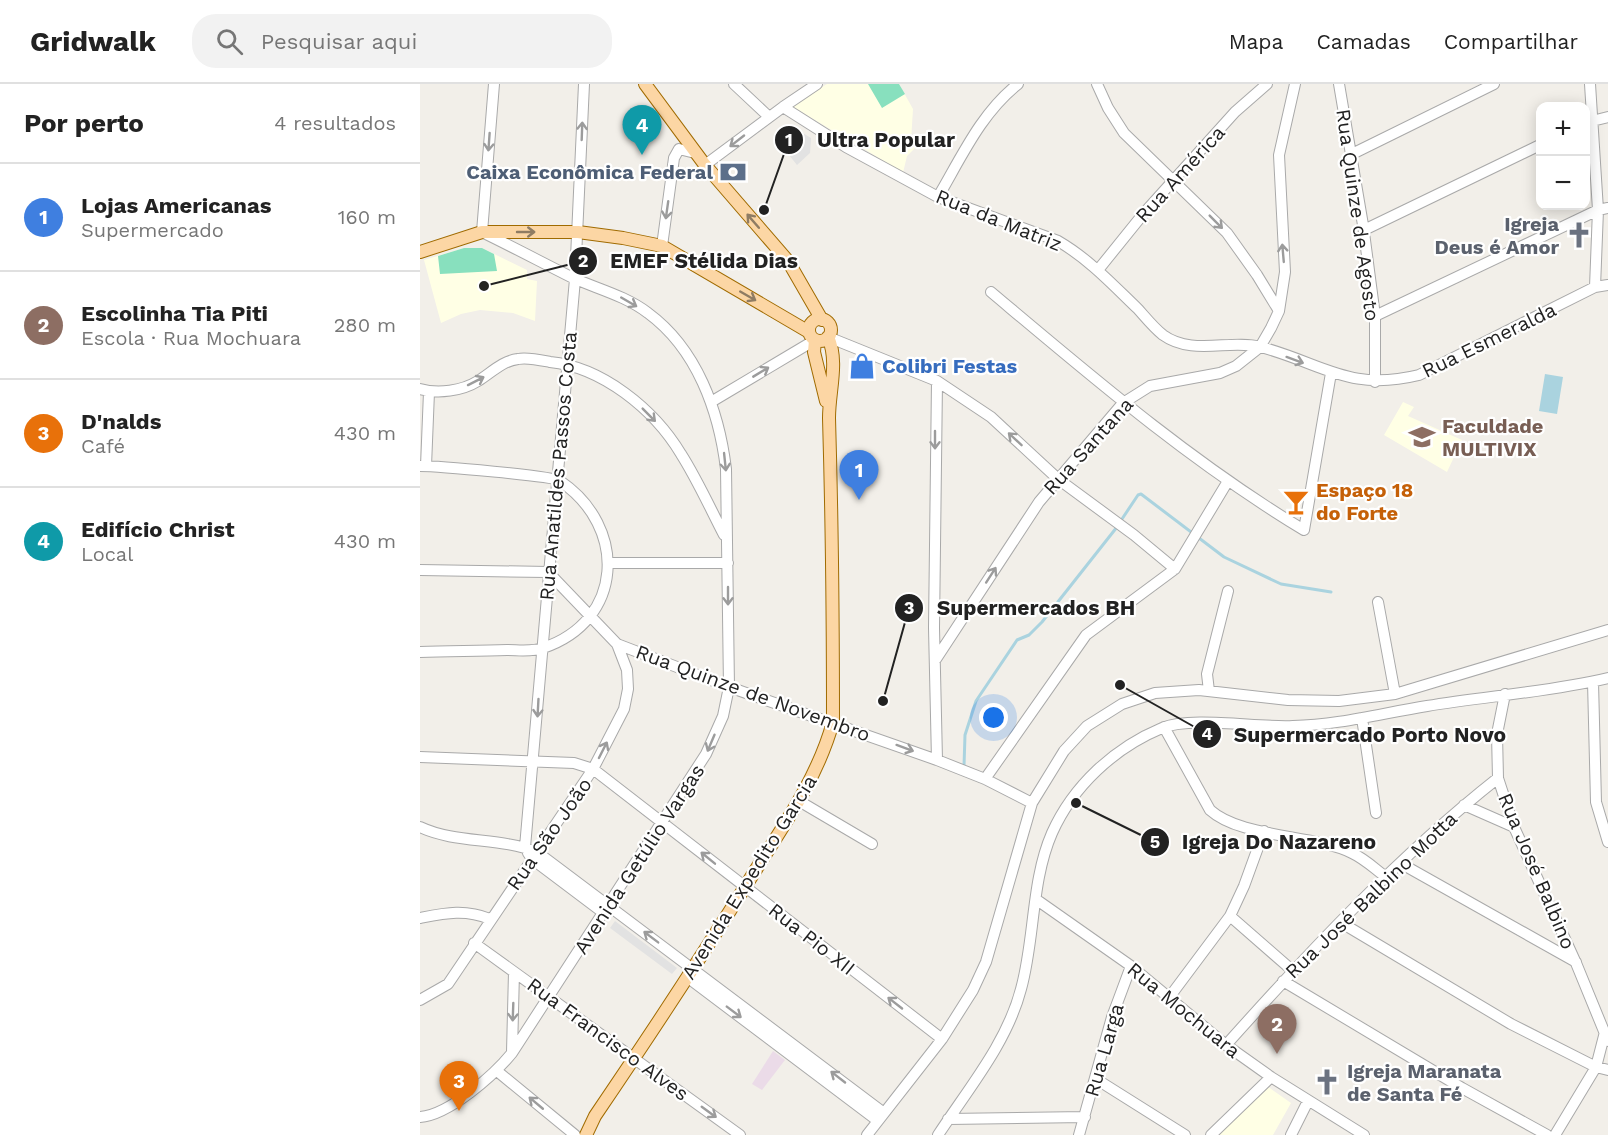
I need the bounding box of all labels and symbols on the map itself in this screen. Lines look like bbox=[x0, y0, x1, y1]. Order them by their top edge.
pin: 4 bbox=[622, 106, 662, 155]
street label: Rua Quinze de Agosto bbox=[1331, 107, 1385, 323]
callout: Ultra Popular bbox=[774, 120, 967, 159]
street label: Rua América bbox=[1130, 121, 1230, 227]
one-way arrow bbox=[577, 122, 588, 142]
text: Ultra Popular bbox=[817, 127, 955, 152]
text: 1 bbox=[785, 129, 793, 150]
one-way arrow bbox=[483, 132, 494, 152]
one-way arrow bbox=[729, 135, 745, 148]
bank icon: Caixa Econômica Federal bbox=[718, 157, 748, 187]
place label: Caixa Econômica Federal bbox=[466, 160, 713, 184]
street label: Rua da Matriz bbox=[932, 184, 1066, 256]
one-way arrow bbox=[661, 199, 672, 219]
place label: Igreja Deus é Amor bbox=[1435, 212, 1559, 259]
one-way arrow bbox=[746, 213, 760, 228]
one-way arrow bbox=[1208, 215, 1223, 230]
church icon: Igreja Deus é Amor bbox=[1564, 220, 1594, 250]
one-way arrow bbox=[516, 226, 536, 238]
callout: EMEF Stélida Dias bbox=[568, 241, 810, 280]
one-way arrow bbox=[1277, 243, 1288, 263]
text: EMEF Stélida Dias bbox=[610, 248, 798, 273]
text: 2 bbox=[578, 250, 588, 271]
one-way arrow bbox=[739, 291, 756, 303]
one-way arrow bbox=[620, 296, 637, 308]
street label: Rua Esmeralda bbox=[1418, 297, 1560, 383]
street label: Rua Anatildes Passos Costa bbox=[534, 330, 582, 602]
shop icon: Colibri Festas bbox=[847, 351, 877, 381]
place label: Colibri Festas bbox=[882, 354, 1018, 378]
one-way arrow bbox=[1285, 355, 1304, 366]
one-way arrow bbox=[752, 366, 769, 378]
one-way arrow bbox=[467, 374, 485, 386]
street label: Rua Santana bbox=[1038, 392, 1138, 500]
one-way arrow bbox=[642, 408, 656, 423]
place label: Faculdade MULTIVIX bbox=[1442, 414, 1543, 461]
school or university icon: Faculdade MULTIVIX bbox=[1407, 422, 1437, 452]
one-way arrow bbox=[929, 429, 941, 449]
one-way arrow bbox=[1008, 432, 1023, 446]
pin: 1 bbox=[840, 450, 878, 500]
one-way arrow bbox=[720, 452, 731, 472]
place label: Espaço 18 do Forte bbox=[1316, 478, 1413, 525]
bar icon: Espaço 18 do Forte bbox=[1281, 487, 1311, 517]
one-way arrow bbox=[985, 567, 997, 584]
one-way arrow bbox=[722, 585, 734, 605]
callout: Supermercados BH bbox=[894, 588, 1147, 627]
text: Supermercados BH bbox=[937, 595, 1135, 620]
text: 3 bbox=[904, 597, 914, 618]
street label: Rua Quinze de Novembro bbox=[632, 639, 874, 747]
one-way arrow bbox=[532, 697, 543, 717]
your location bbox=[979, 703, 1008, 732]
callout: Supermercado Porto Novo bbox=[1192, 715, 1518, 754]
text: Supermercado Porto Novo bbox=[1234, 722, 1506, 747]
text: 4 bbox=[1201, 723, 1213, 744]
one-way arrow bbox=[705, 733, 716, 752]
one-way arrow bbox=[597, 742, 609, 759]
one-way arrow bbox=[895, 744, 914, 755]
street label: Avenida Getúlio Vargas bbox=[569, 760, 709, 958]
street label: Avenida Expedito Garcia bbox=[676, 770, 822, 984]
street label: Rua São João bbox=[501, 773, 597, 895]
street label: Rua José Balbino bbox=[1493, 789, 1581, 953]
street label: Rua José Balbino Motta bbox=[1280, 807, 1462, 983]
callout: Igreja Do Nazareno bbox=[1140, 822, 1388, 861]
text: Igreja Do Nazareno bbox=[1182, 829, 1376, 854]
text: 5 bbox=[1150, 831, 1160, 852]
one-way arrow bbox=[700, 852, 716, 865]
street label: Rua Pio XII bbox=[764, 898, 860, 980]
one-way arrow bbox=[644, 931, 660, 943]
street label: Rua Mochuara bbox=[1123, 957, 1245, 1063]
street label: Rua Francisco Alves bbox=[523, 972, 693, 1106]
one-way arrow bbox=[888, 997, 904, 1010]
street label: Rua Larga bbox=[1079, 1001, 1129, 1099]
one-way arrow bbox=[508, 1002, 519, 1022]
pin: 2 bbox=[1258, 1004, 1296, 1054]
one-way arrow bbox=[725, 1006, 741, 1018]
place label: Igreja Maranata de Santa Fé bbox=[1347, 1059, 1502, 1106]
pin: 3 bbox=[440, 1062, 478, 1111]
church icon: Igreja Maranata de Santa Fé bbox=[1312, 1067, 1342, 1097]
one-way arrow bbox=[830, 1071, 846, 1084]
one-way arrow bbox=[529, 1096, 544, 1110]
one-way arrow bbox=[701, 1106, 717, 1119]

